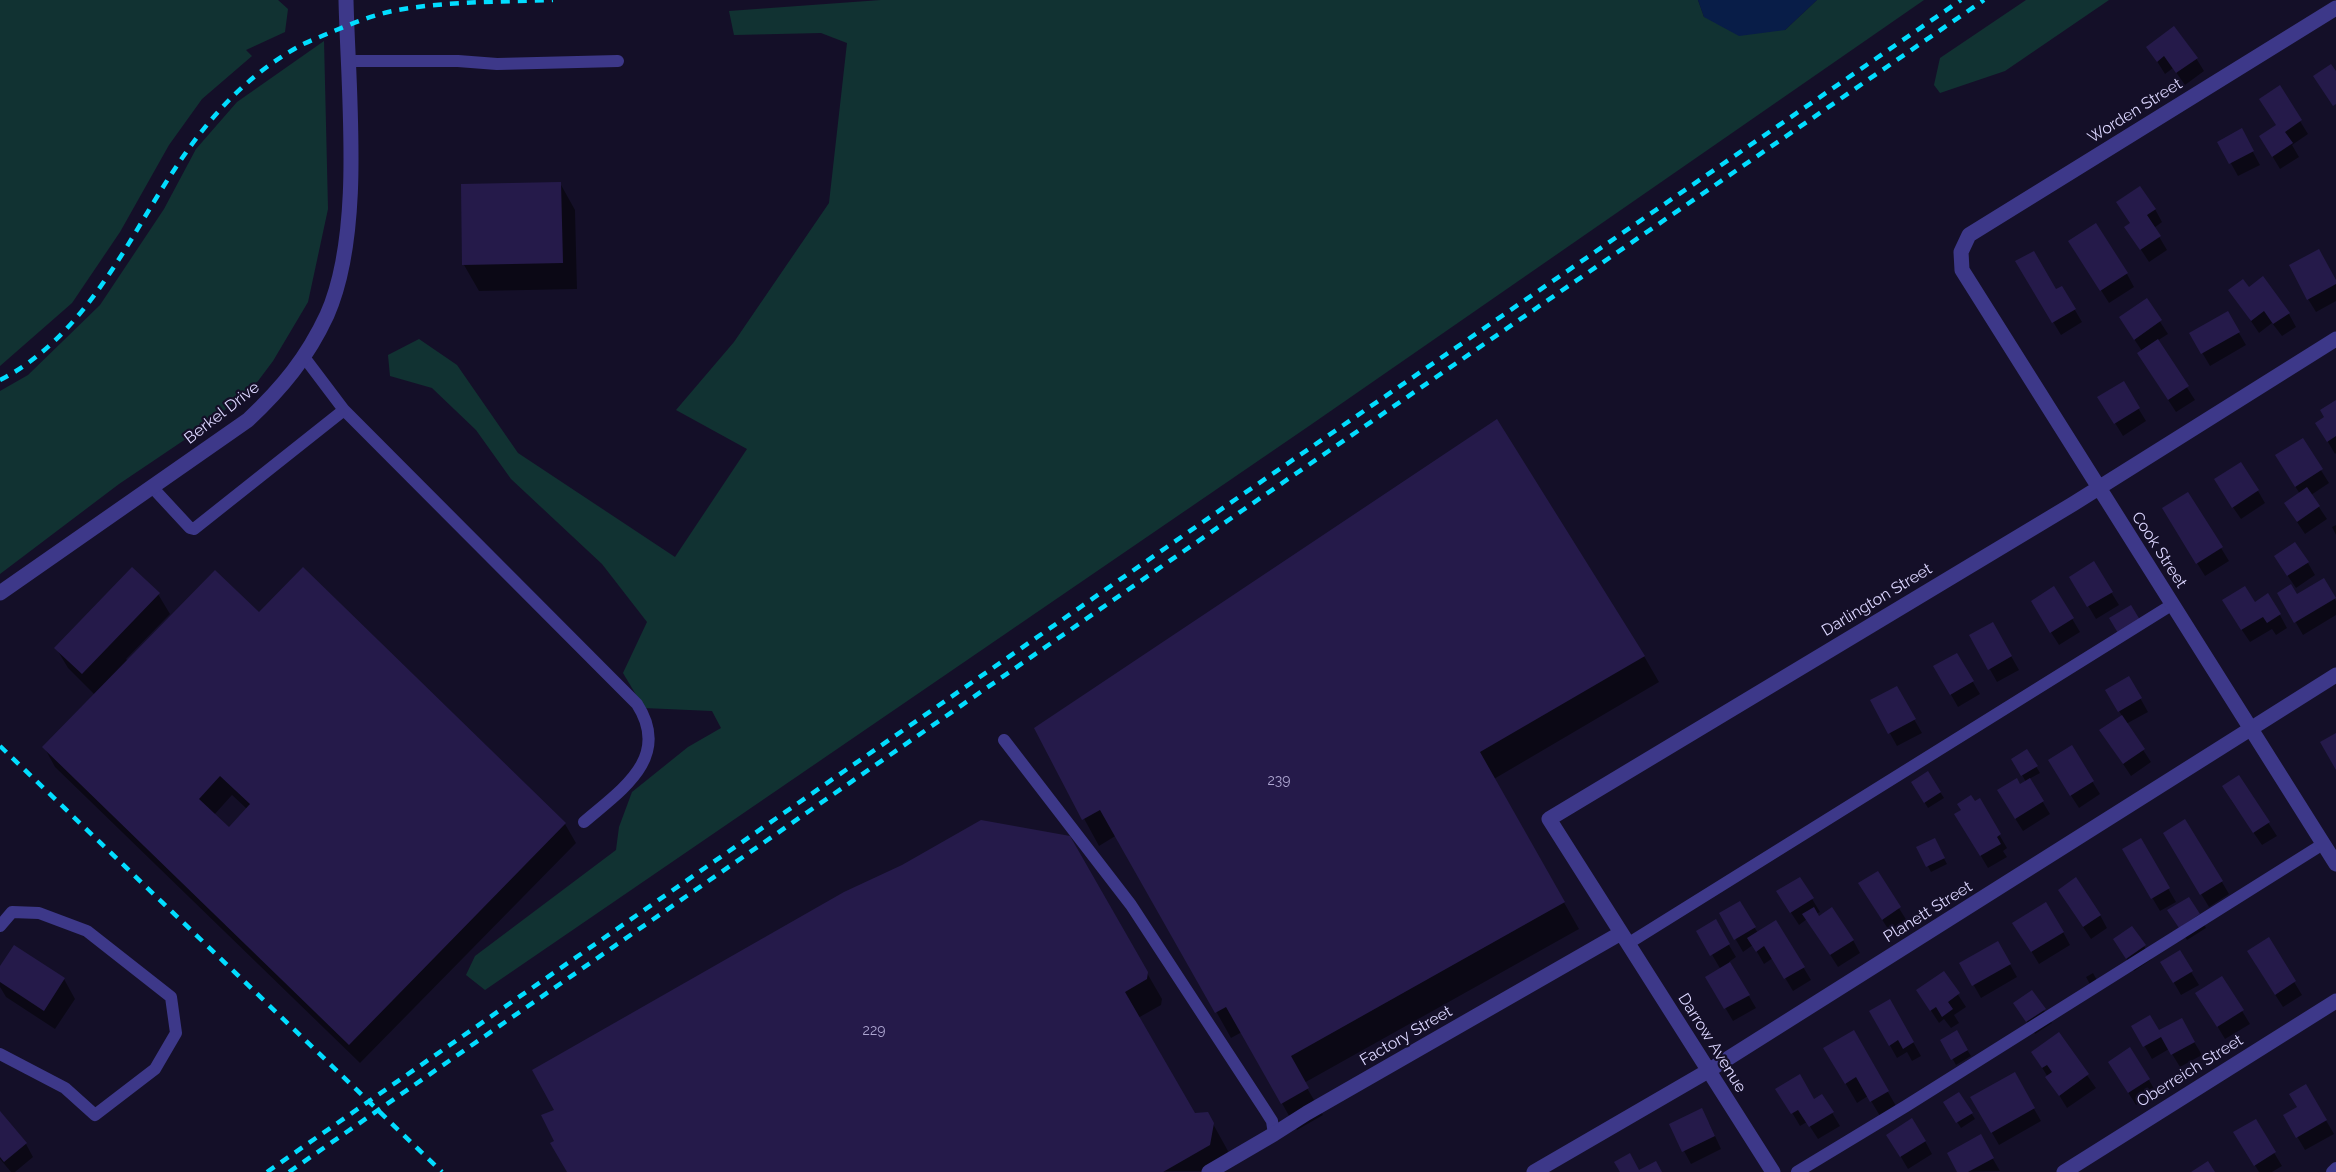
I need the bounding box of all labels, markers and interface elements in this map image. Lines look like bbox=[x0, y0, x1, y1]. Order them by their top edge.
street label: Worden Street bbox=[2084, 74, 2186, 148]
street label: Berkel Drive bbox=[181, 378, 263, 448]
street label: Cook Street bbox=[2127, 508, 2191, 592]
street label: Darlington Street bbox=[1818, 560, 1936, 640]
house number: 239 bbox=[1268, 773, 1290, 789]
street label: Planett Street bbox=[1880, 877, 1976, 947]
street label: Darrow Avenue bbox=[1674, 990, 1750, 1096]
street label: Factory Street bbox=[1356, 1002, 1456, 1070]
house number: 229 bbox=[863, 1023, 885, 1039]
street label: Oberreich Street bbox=[2133, 1031, 2247, 1111]

